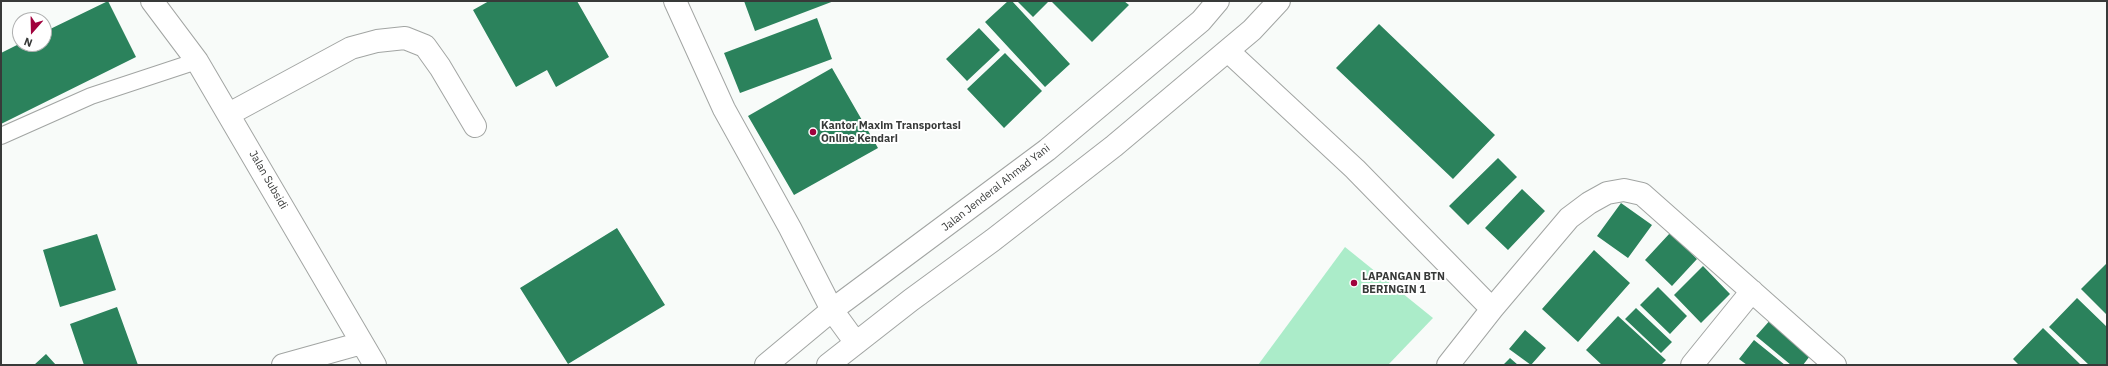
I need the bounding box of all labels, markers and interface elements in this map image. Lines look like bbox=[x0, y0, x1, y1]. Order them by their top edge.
north arrow bbox=[12, 12, 52, 52]
text: N bbox=[22, 34, 34, 50]
place label: Kantor Maxim Transportasi Online Kendari bbox=[821, 119, 961, 145]
marker: Kantor Maxim Transportasi Online Kendari bbox=[808, 127, 818, 137]
street label: Jalan Jenderal Ahmad Yani bbox=[939, 142, 1053, 234]
street label: Jalan Subsidi bbox=[246, 148, 290, 212]
place label: LAPANGAN BTN BERINGIN 1 bbox=[1362, 270, 1445, 296]
marker: LAPANGAN BTN BERINGIN 1 bbox=[1349, 278, 1359, 288]

